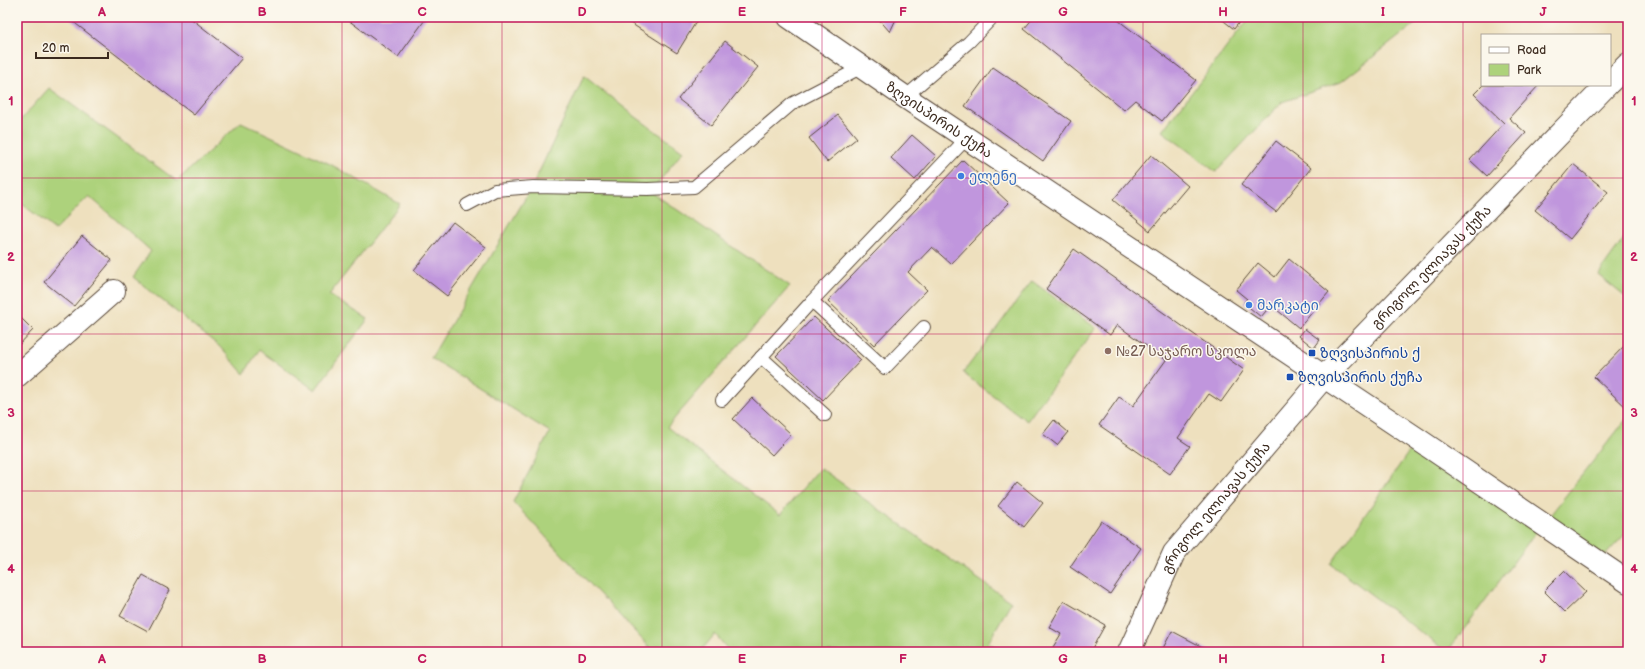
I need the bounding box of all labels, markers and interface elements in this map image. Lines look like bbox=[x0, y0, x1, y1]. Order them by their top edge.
text: A bbox=[97, 4, 106, 20]
text: B bbox=[257, 4, 267, 20]
text: C bbox=[417, 4, 427, 20]
text: D bbox=[577, 4, 587, 20]
text: E bbox=[738, 4, 747, 20]
text: F bbox=[899, 4, 907, 20]
text: G bbox=[1058, 4, 1068, 20]
text: H bbox=[1218, 4, 1228, 20]
text: I bbox=[1381, 4, 1385, 20]
text: J bbox=[1539, 4, 1547, 20]
scale bar bbox=[36, 34, 108, 60]
legend bbox=[1481, 34, 1611, 86]
text: 20 m bbox=[42, 41, 69, 56]
text: Road bbox=[1517, 43, 1546, 58]
text: Park bbox=[1517, 63, 1541, 78]
street label: ზღვისპირის ქუჩა bbox=[882, 78, 995, 162]
text: 1 bbox=[8, 93, 14, 109]
text: 1 bbox=[1631, 93, 1637, 109]
place label: ელენე bbox=[969, 168, 1017, 185]
marker: ელენე bbox=[956, 171, 966, 181]
street label: გრიგოლ ელიავას ქუჩა bbox=[1368, 202, 1495, 332]
text: 2 bbox=[7, 249, 15, 265]
text: 2 bbox=[1630, 249, 1638, 265]
place label: მარკატი bbox=[1257, 297, 1319, 314]
marker: მარკატი bbox=[1244, 300, 1254, 310]
place label: №27 საჯარო სკოლა bbox=[1116, 343, 1257, 360]
place label: ზღვისპირის ქ bbox=[1320, 345, 1420, 362]
marker: №27 საჯარო სკოლა bbox=[1103, 346, 1113, 356]
marker: ზღვისპირის ქ bbox=[1307, 348, 1317, 358]
place label: ზღვისპირის ქუჩა bbox=[1298, 369, 1423, 386]
marker: ზღვისპირის ქუჩა bbox=[1285, 372, 1295, 382]
text: 3 bbox=[7, 405, 15, 421]
text: 3 bbox=[1630, 405, 1638, 421]
street label: გრიგოლ ელიავას ქუჩა bbox=[1158, 438, 1274, 576]
text: 4 bbox=[7, 561, 15, 577]
text: 4 bbox=[1630, 561, 1638, 577]
text: A bbox=[97, 651, 106, 667]
text: B bbox=[257, 651, 267, 667]
text: C bbox=[417, 651, 427, 667]
text: D bbox=[577, 651, 587, 667]
text: E bbox=[738, 651, 747, 667]
text: F bbox=[899, 651, 907, 667]
text: G bbox=[1058, 651, 1068, 667]
text: H bbox=[1218, 651, 1228, 667]
text: I bbox=[1381, 651, 1385, 667]
text: J bbox=[1539, 651, 1547, 667]

